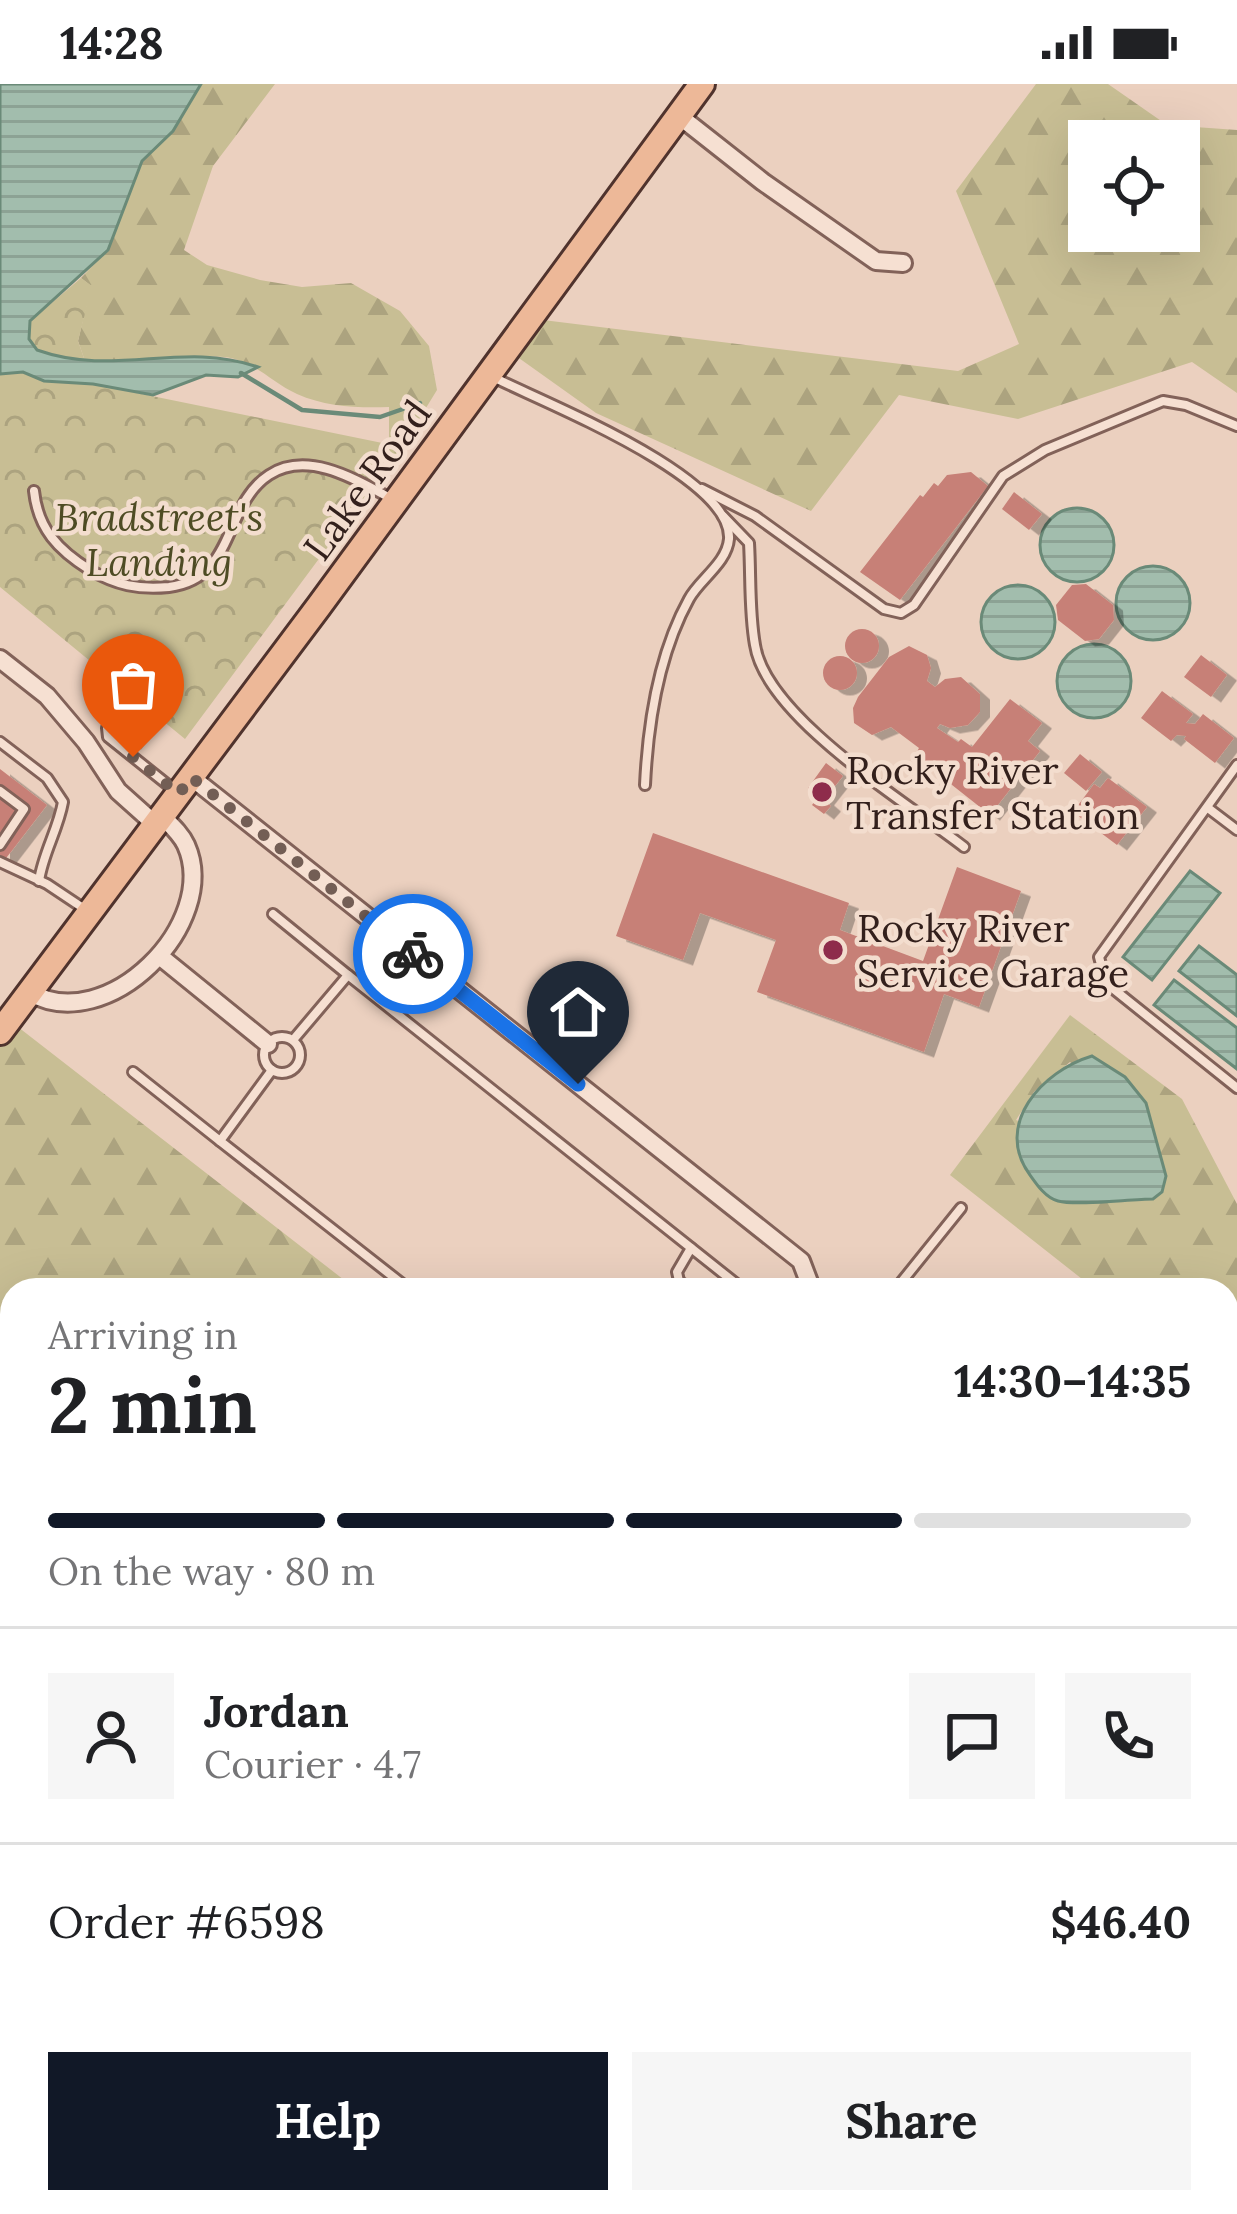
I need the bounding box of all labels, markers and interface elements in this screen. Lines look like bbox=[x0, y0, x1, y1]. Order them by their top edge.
text: 14:28 bbox=[60, 14, 164, 71]
map controls bbox=[1068, 120, 1200, 252]
button: locate bbox=[1068, 120, 1200, 252]
street label: Lake Road bbox=[292, 390, 442, 570]
park label: Bradstreet's Landing bbox=[55, 492, 263, 587]
pin bbox=[82, 634, 184, 757]
icon: bag bbox=[100, 652, 166, 718]
place label: Rocky River Transfer Station bbox=[846, 745, 1140, 840]
marker: Rocky River Transfer Station bbox=[809, 779, 835, 805]
courier bbox=[353, 894, 473, 1014]
place label: Rocky River Service Garage bbox=[857, 903, 1129, 998]
icon: bike bbox=[380, 921, 446, 987]
marker: Rocky River Service Garage bbox=[820, 937, 846, 963]
pin bbox=[527, 961, 629, 1084]
icon: home bbox=[545, 979, 611, 1045]
text: Arriving in bbox=[48, 1310, 238, 1360]
text: 14:30–14:35 bbox=[954, 1352, 1191, 1409]
text: 2 min bbox=[48, 1355, 257, 1454]
text: On the way · 80 m bbox=[48, 1546, 375, 1596]
button: person bbox=[48, 1673, 174, 1799]
button: chat bbox=[909, 1673, 1035, 1799]
button: phone bbox=[1065, 1673, 1191, 1799]
text: Jordan bbox=[204, 1682, 349, 1739]
text: Courier · 4.7 bbox=[204, 1739, 421, 1789]
text: Order #6598 bbox=[48, 1893, 325, 1950]
text: $46.40 bbox=[1050, 1893, 1191, 1950]
button: Help bbox=[48, 2052, 608, 2190]
button: Share bbox=[632, 2052, 1191, 2190]

